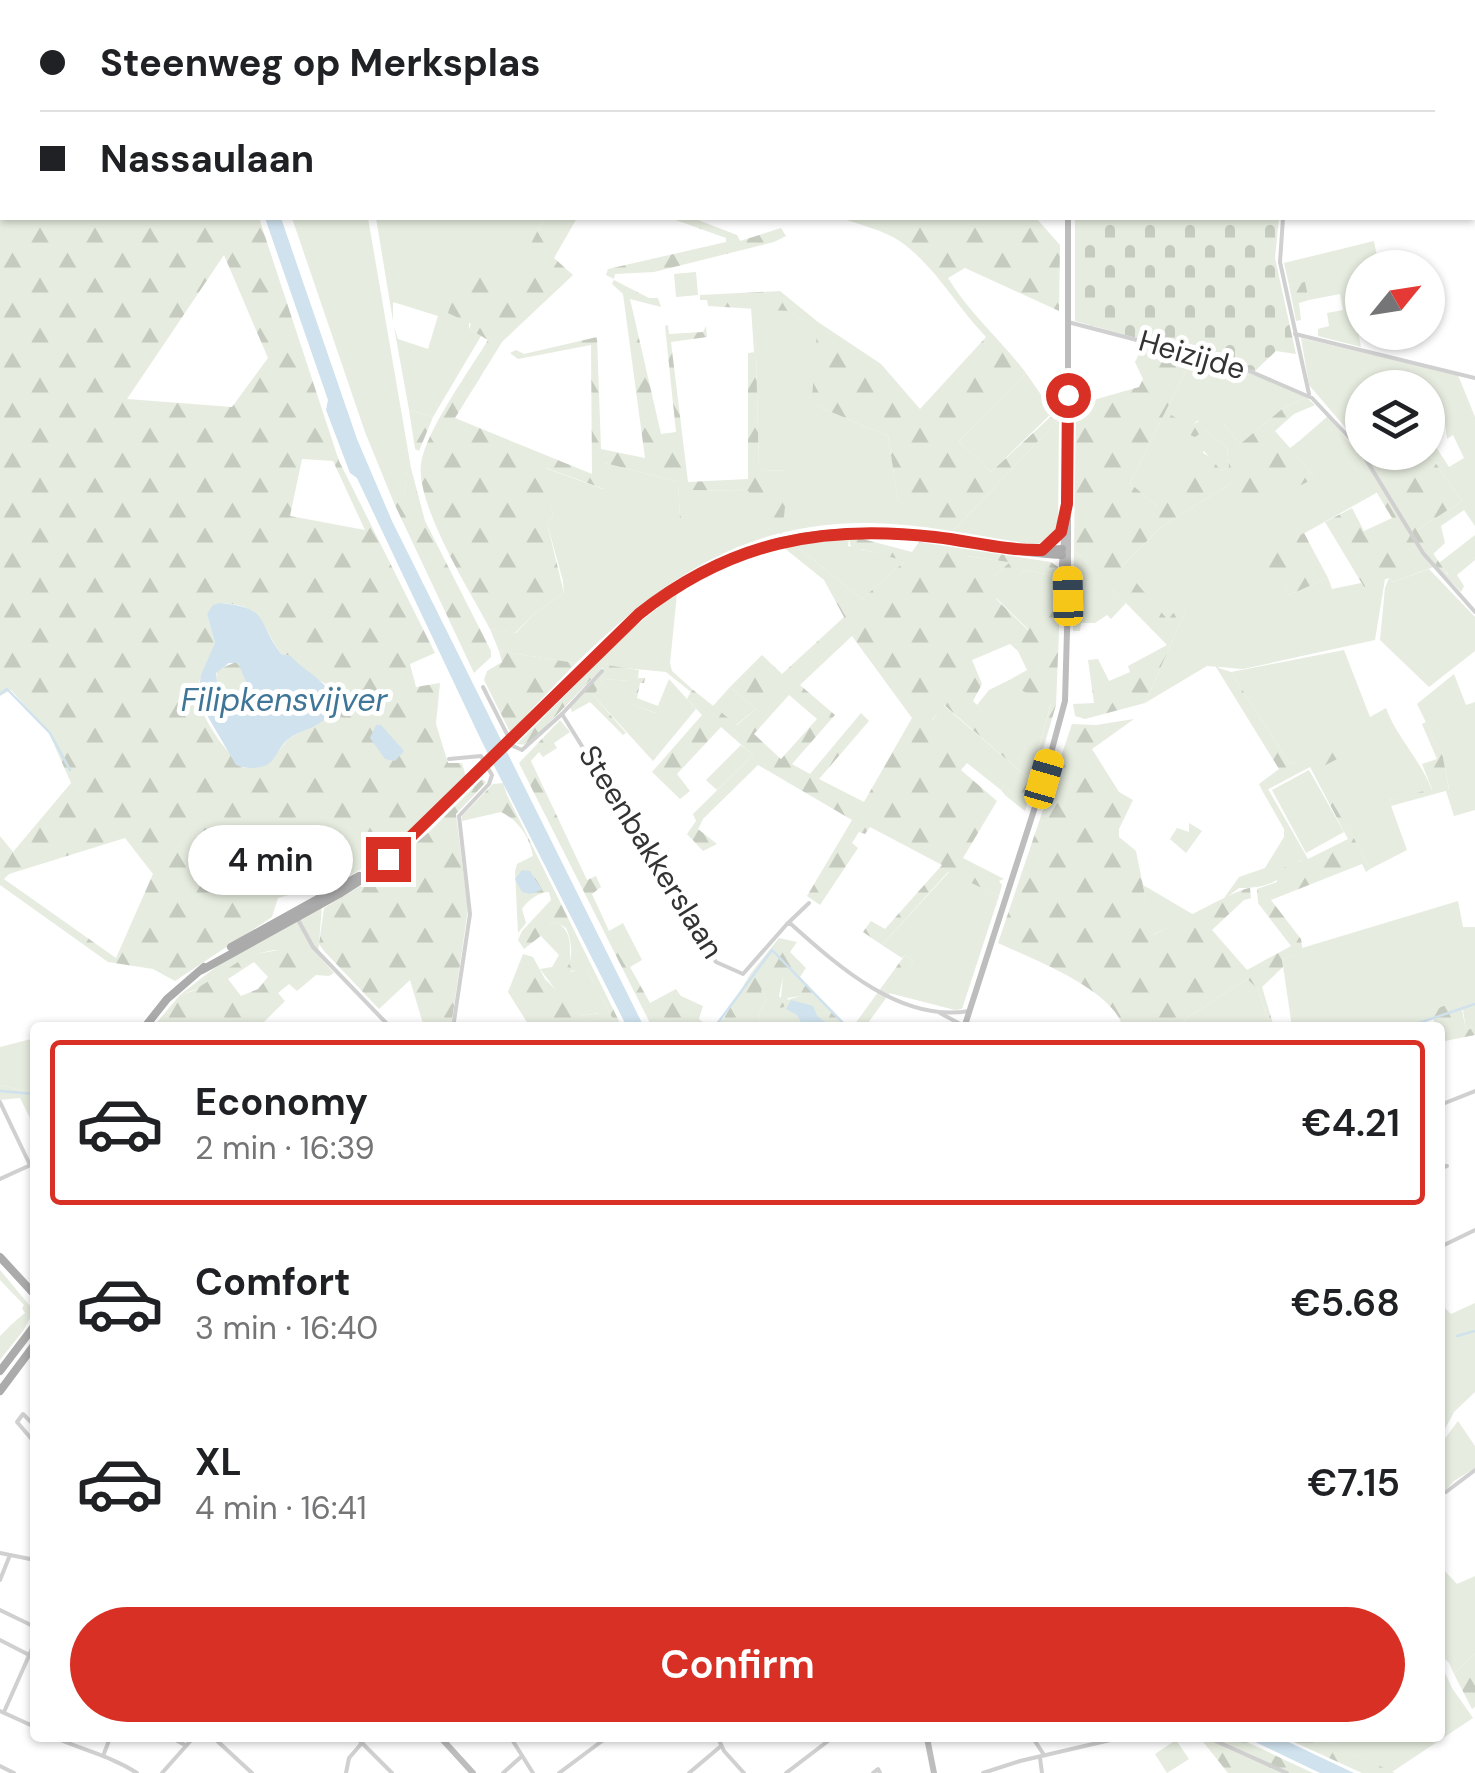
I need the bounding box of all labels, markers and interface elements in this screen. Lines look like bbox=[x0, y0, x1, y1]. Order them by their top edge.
text: Steenweg op Merksplas bbox=[100, 38, 540, 88]
text: Nassaulaan bbox=[100, 134, 314, 184]
north arrow bbox=[1345, 250, 1445, 350]
map controls bbox=[1345, 250, 1445, 470]
street label: Heizijde bbox=[1134, 321, 1250, 388]
button: layers bbox=[1345, 370, 1445, 470]
route start bbox=[1046, 373, 1091, 418]
car bbox=[1052, 566, 1084, 626]
water label: Filipkensvijver bbox=[181, 679, 388, 721]
street label: Steenbakkerslaan bbox=[570, 738, 733, 966]
car bbox=[1021, 746, 1067, 812]
callout: 4 min bbox=[188, 824, 353, 894]
route end bbox=[366, 837, 411, 882]
text: 4 min bbox=[228, 839, 313, 881]
text: Economy bbox=[195, 1077, 368, 1127]
icon: car bbox=[75, 1078, 165, 1168]
text: €4.21 bbox=[1302, 1098, 1400, 1148]
text: 2 min · 16:39 bbox=[195, 1127, 375, 1169]
text: Comfort bbox=[195, 1257, 351, 1307]
icon: car bbox=[75, 1258, 165, 1348]
text: €5.68 bbox=[1291, 1278, 1400, 1328]
text: 3 min · 16:40 bbox=[195, 1307, 378, 1349]
text: XL bbox=[195, 1437, 242, 1487]
icon: car bbox=[75, 1438, 165, 1528]
text: €7.15 bbox=[1308, 1458, 1400, 1508]
text: 4 min · 16:41 bbox=[195, 1487, 367, 1529]
button: Confirm bbox=[70, 1607, 1405, 1722]

